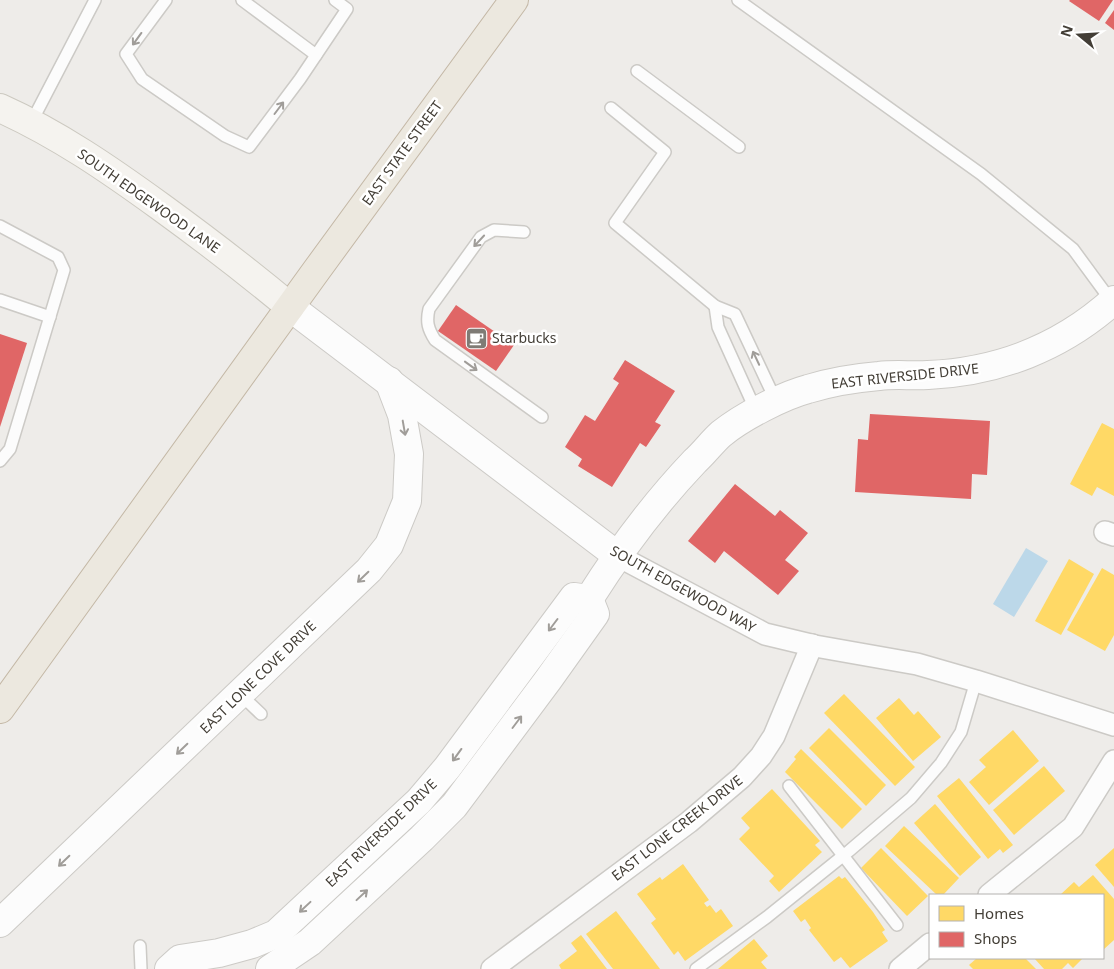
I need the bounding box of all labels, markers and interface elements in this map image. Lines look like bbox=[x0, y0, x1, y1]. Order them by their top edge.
north arrow bbox=[1054, 10, 1104, 60]
text: N bbox=[1055, 22, 1077, 39]
one-way arrow bbox=[132, 32, 142, 46]
street label: EAST STATE STREET bbox=[357, 96, 446, 209]
one-way arrow bbox=[273, 102, 284, 115]
street label: SOUTH EDGEWOOD LANE bbox=[74, 144, 224, 257]
one-way arrow bbox=[473, 235, 485, 247]
cafe icon: Starbucks bbox=[464, 326, 488, 350]
place label: Starbucks bbox=[492, 328, 557, 347]
one-way arrow bbox=[751, 351, 760, 366]
street label: EAST RIVERSIDE DRIVE bbox=[830, 358, 980, 393]
one-way arrow bbox=[464, 361, 478, 371]
one-way arrow bbox=[400, 419, 410, 435]
street label: SOUTH EDGEWOOD WAY bbox=[607, 541, 760, 637]
one-way arrow bbox=[357, 570, 369, 583]
street label: EAST LONE COVE DRIVE bbox=[195, 616, 320, 737]
one-way arrow bbox=[548, 618, 559, 631]
one-way arrow bbox=[511, 716, 522, 729]
one-way arrow bbox=[176, 743, 188, 755]
one-way arrow bbox=[452, 748, 462, 762]
street label: EAST LONE CREEK DRIVE bbox=[607, 771, 746, 885]
street label: EAST RIVERSIDE DRIVE bbox=[321, 774, 441, 891]
one-way arrow bbox=[58, 855, 71, 867]
one-way arrow bbox=[355, 889, 368, 901]
legend bbox=[929, 894, 1104, 959]
one-way arrow bbox=[298, 901, 311, 913]
text: Homes bbox=[974, 903, 1024, 923]
text: Shops bbox=[974, 928, 1017, 948]

